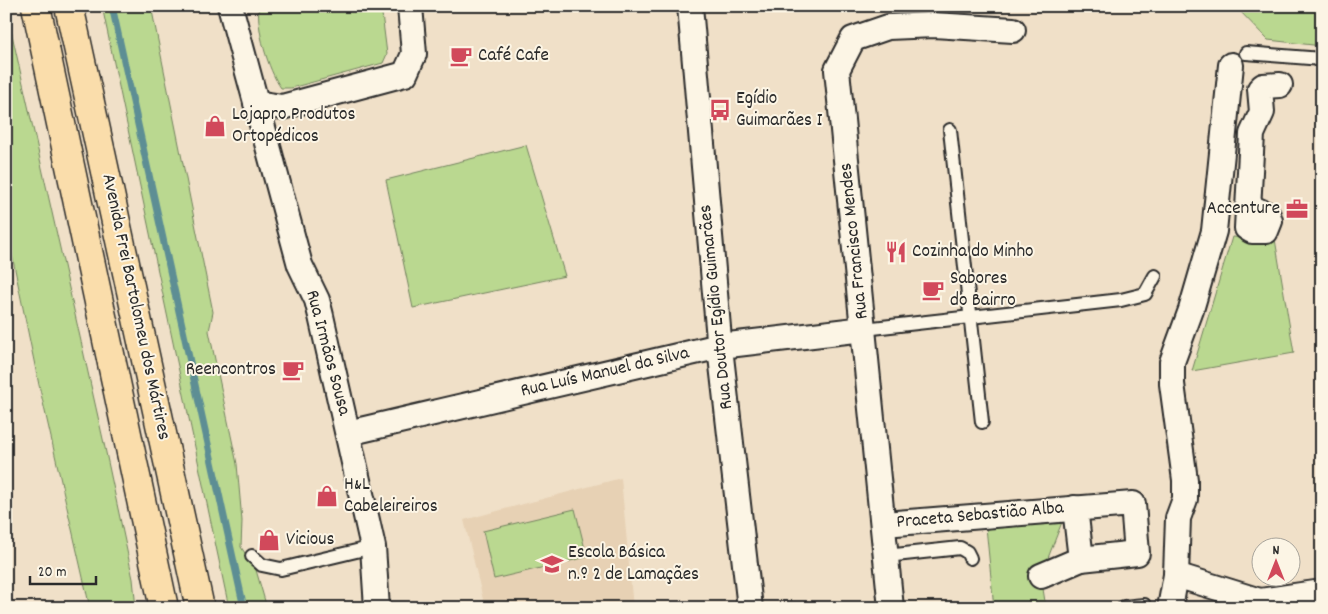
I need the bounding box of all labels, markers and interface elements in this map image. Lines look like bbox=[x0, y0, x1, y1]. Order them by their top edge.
cafe icon: Café Cafe bbox=[448, 43, 474, 69]
place label: Café Cafe bbox=[478, 43, 549, 70]
place label: Egídio Guimarães I bbox=[736, 86, 822, 135]
bus stop icon: Egídio Guimarães I bbox=[707, 97, 733, 123]
place label: Lojapro Produtos Ortopédicos bbox=[232, 102, 355, 151]
shop icon: Lojapro Produtos Ortopédicos bbox=[202, 113, 228, 139]
street label: Rua Francisco Mendes bbox=[833, 162, 877, 320]
street label: Avenida Frei Bartolomeu dos Mártires bbox=[94, 171, 176, 443]
place label: Accenture bbox=[1207, 196, 1280, 223]
office icon: Accenture bbox=[1284, 196, 1310, 222]
street label: Rua Doutor Egídio Guimarães bbox=[693, 203, 741, 411]
restaurant icon: Cozinha do Minho bbox=[883, 239, 909, 265]
place label: Cozinha do Minho bbox=[912, 239, 1034, 266]
place label: Sabores do Bairro bbox=[950, 266, 1016, 315]
cafe icon: Sabores do Bairro bbox=[920, 277, 946, 303]
street label: Rua Irmãos Sousa bbox=[297, 287, 357, 420]
street label: Rua Luís Manuel da Silva bbox=[518, 340, 693, 406]
place label: Reencontros bbox=[186, 357, 276, 384]
cafe icon: Reencontros bbox=[280, 357, 306, 383]
place label: H&L Cabeleireiros bbox=[344, 472, 438, 521]
shop icon: H&L Cabeleireiros bbox=[314, 483, 340, 509]
street label: Praceta Sebastião Alba bbox=[895, 495, 1066, 537]
shop icon: Vicious bbox=[256, 527, 282, 553]
place label: Vicious bbox=[286, 527, 334, 554]
north arrow bbox=[1250, 536, 1300, 586]
place label: Escola Básica n.º 2 de Lamaçães bbox=[568, 540, 699, 589]
text: N bbox=[1273, 541, 1280, 561]
school or university icon: Escola Básica n.º 2 de Lamaçães bbox=[539, 551, 565, 577]
scale bar bbox=[30, 554, 96, 586]
text: 20 m bbox=[38, 562, 66, 584]

